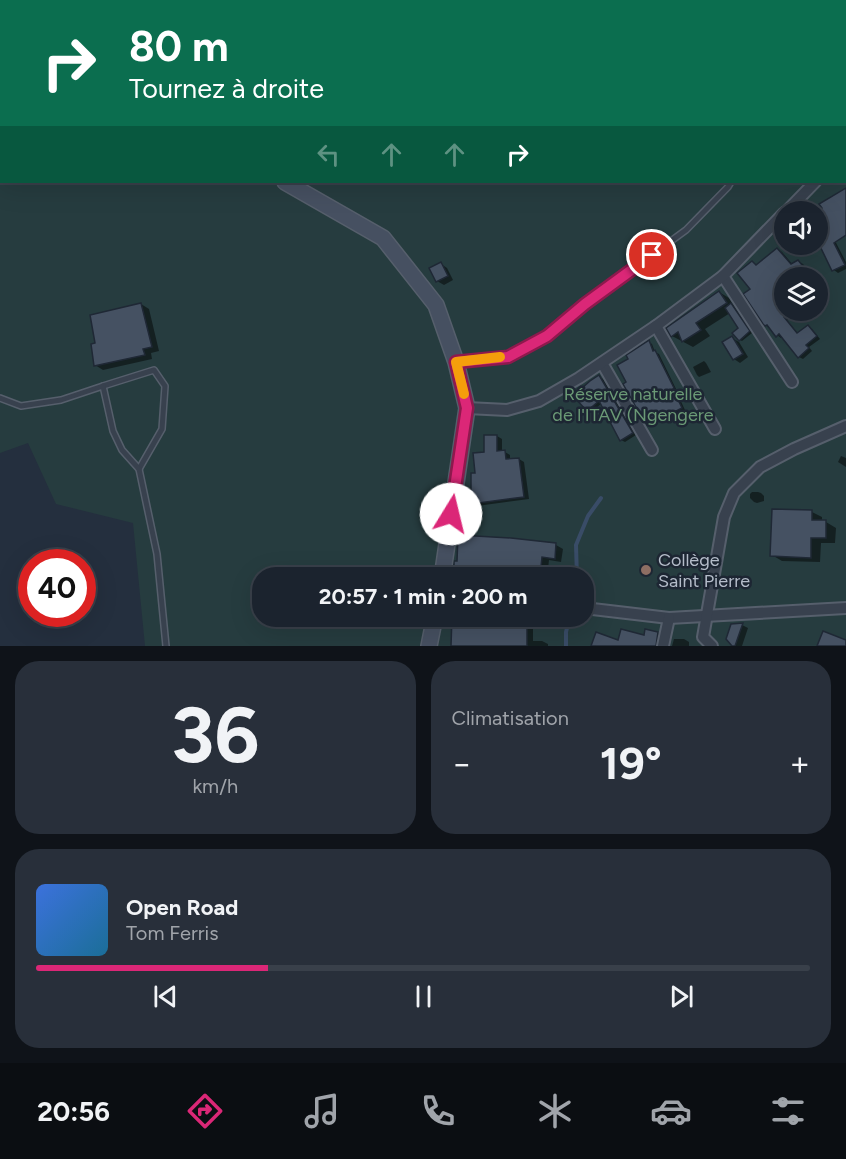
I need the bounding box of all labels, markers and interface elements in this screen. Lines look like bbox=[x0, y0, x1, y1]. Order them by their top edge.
text: 80 m bbox=[129, 21, 229, 72]
icon: right bbox=[30, 24, 108, 102]
text: Tournez à droite bbox=[129, 72, 324, 105]
icon: left bbox=[312, 138, 345, 171]
icon: ahead bbox=[375, 138, 408, 171]
icon: ahead bbox=[438, 138, 471, 171]
icon: right bbox=[501, 138, 534, 171]
map controls bbox=[774, 201, 828, 321]
button: sound bbox=[774, 201, 828, 255]
pin bbox=[626, 229, 677, 280]
icon: arrive bbox=[635, 238, 668, 271]
button: layers bbox=[774, 267, 828, 321]
park label: Réserve naturelle de l'ITAV (Ngengere bbox=[552, 383, 714, 426]
position arrow bbox=[419, 482, 483, 546]
speed limit sign: 40 bbox=[18, 549, 96, 627]
place label: Collège Saint Pierre bbox=[658, 549, 750, 592]
marker: Collège Saint Pierre bbox=[639, 563, 653, 577]
text: 20:57 · 1 min · 200 m bbox=[319, 583, 527, 610]
text: 36 bbox=[171, 688, 260, 782]
text: Climatisation bbox=[452, 706, 569, 730]
text: 19° bbox=[600, 736, 662, 790]
text: − bbox=[452, 744, 472, 783]
text: + bbox=[789, 744, 810, 783]
text: km/h bbox=[192, 774, 238, 798]
text: Open Road bbox=[126, 894, 238, 921]
text: Tom Ferris bbox=[126, 921, 219, 945]
icon: previous bbox=[149, 980, 182, 1013]
icon: pause bbox=[407, 980, 440, 1013]
icon: next bbox=[665, 980, 698, 1013]
icon: directions bbox=[184, 1090, 226, 1132]
icon: music bbox=[301, 1090, 343, 1132]
icon: phone bbox=[417, 1090, 459, 1132]
icon: climate bbox=[534, 1090, 576, 1132]
icon: car bbox=[650, 1090, 692, 1132]
icon: filters bbox=[767, 1090, 809, 1132]
text: 20:56 bbox=[37, 1095, 110, 1128]

